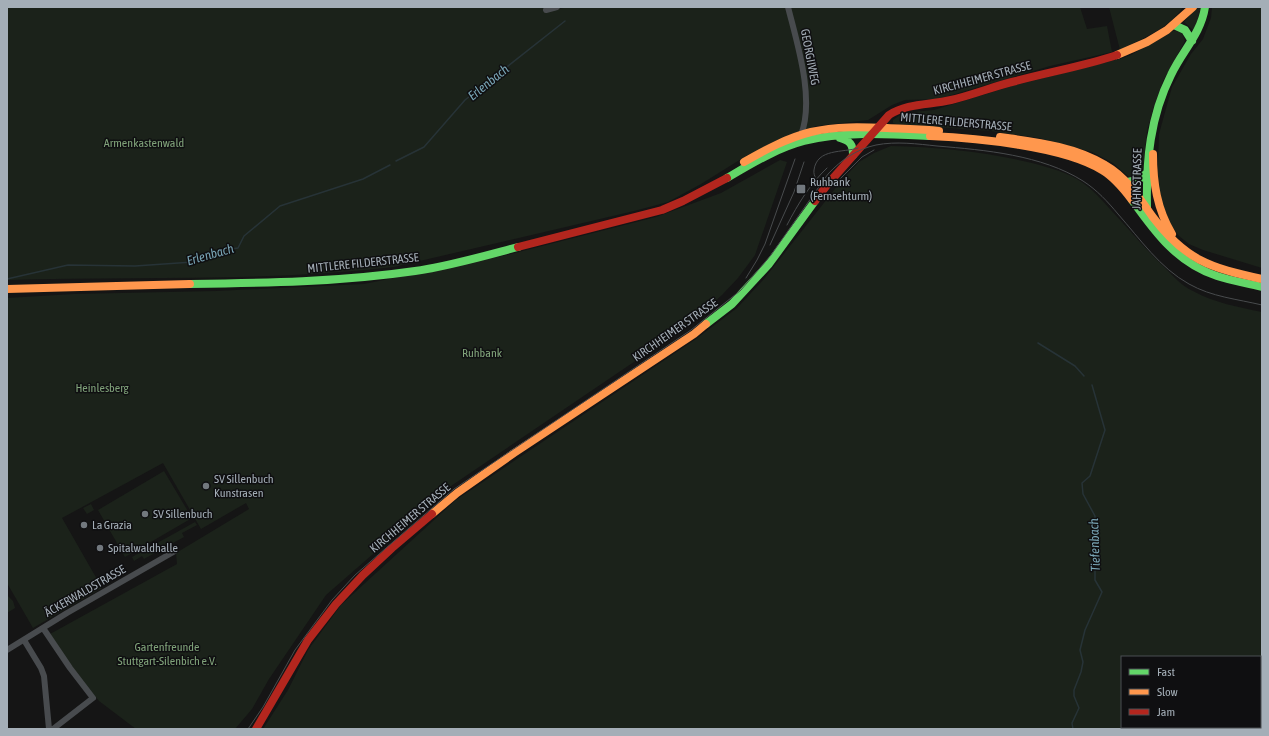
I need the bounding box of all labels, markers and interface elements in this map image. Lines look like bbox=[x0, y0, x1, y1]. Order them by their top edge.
street label: GEORGIIWEG bbox=[798, 28, 822, 86]
street label: KIRCHHEIMER STRASSE bbox=[932, 58, 1032, 98]
water label: Erlenbach bbox=[465, 61, 512, 103]
street label: MITTLERE FILDERSTRASSE bbox=[900, 110, 1012, 134]
park label: Armenkastenwald bbox=[104, 136, 184, 150]
street label: JAHNSTRASSE bbox=[1129, 148, 1145, 210]
place label: Ruhbank (Fernsehturm) bbox=[810, 175, 872, 203]
marker: Ruhbank (Fernsehturm) bbox=[795, 183, 807, 195]
water label: Erlenbach bbox=[185, 240, 236, 268]
street label: MITTLERE FILDERSTRASSE bbox=[307, 250, 419, 276]
street label: KIRCHHEIMER STRASSE bbox=[630, 295, 720, 365]
park label: Ruhbank bbox=[462, 346, 503, 360]
park label: Heinlesberg bbox=[75, 381, 129, 395]
place label: SV Sillenbuch Kunstrasen bbox=[214, 472, 274, 500]
street label: KIRCHHEIMER STRASSE bbox=[367, 480, 453, 556]
marker: SV Sillenbuch Kunstrasen bbox=[201, 481, 211, 491]
place label: SV Sillenbuch bbox=[153, 507, 213, 521]
marker: SV Sillenbuch bbox=[140, 509, 150, 519]
water label: Tiefenbach bbox=[1086, 517, 1103, 572]
place label: La Grazia bbox=[92, 518, 132, 532]
marker: La Grazia bbox=[79, 520, 89, 530]
place label: Spitalwaldhalle bbox=[108, 541, 178, 555]
marker: Spitalwaldhalle bbox=[95, 543, 105, 553]
street label: ÄCKERWALDSTRASSE bbox=[42, 562, 128, 620]
park label: Gartenfreunde Stuttgart-Silenbich e.V. bbox=[117, 640, 217, 668]
legend bbox=[1121, 656, 1261, 728]
text: Fast bbox=[1157, 665, 1175, 679]
text: Slow bbox=[1157, 685, 1178, 699]
text: Jam bbox=[1157, 705, 1175, 719]

